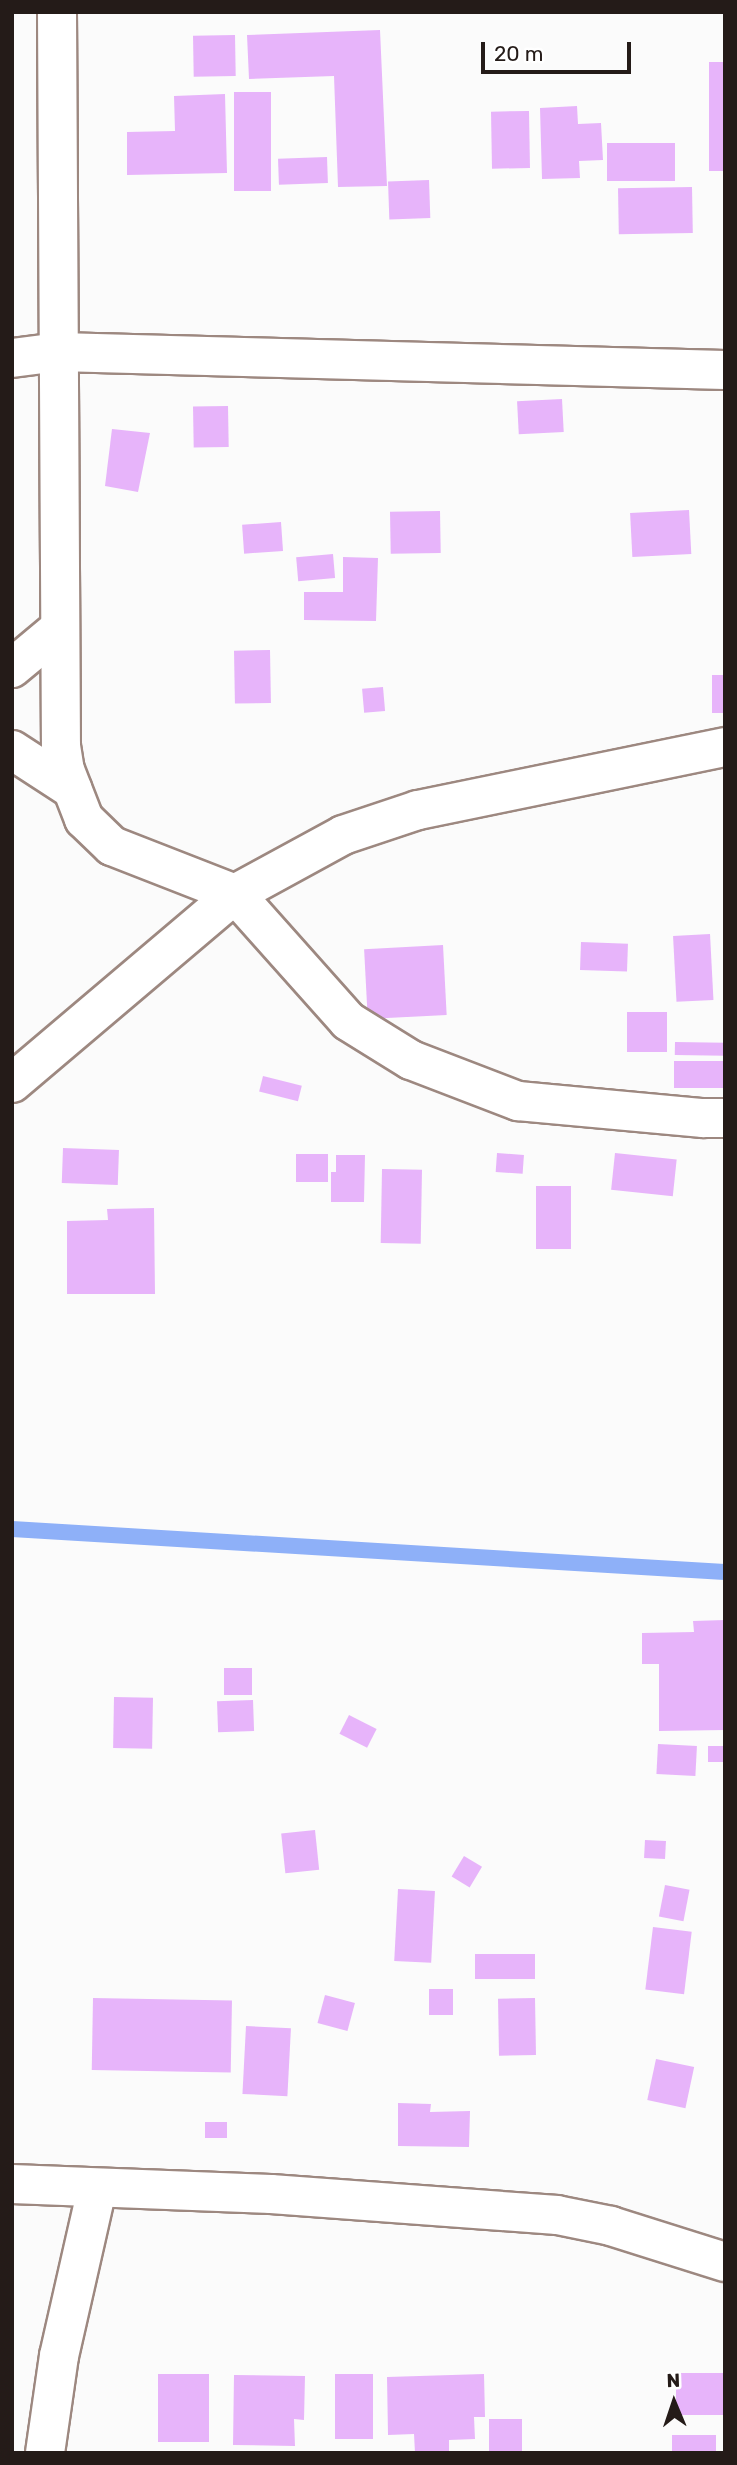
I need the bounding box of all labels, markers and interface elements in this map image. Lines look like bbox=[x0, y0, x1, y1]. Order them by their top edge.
scale bar bbox=[485, 28, 636, 72]
text: 20 m bbox=[494, 41, 543, 66]
north arrow bbox=[639, 2367, 709, 2437]
text: N bbox=[666, 2369, 680, 2392]

